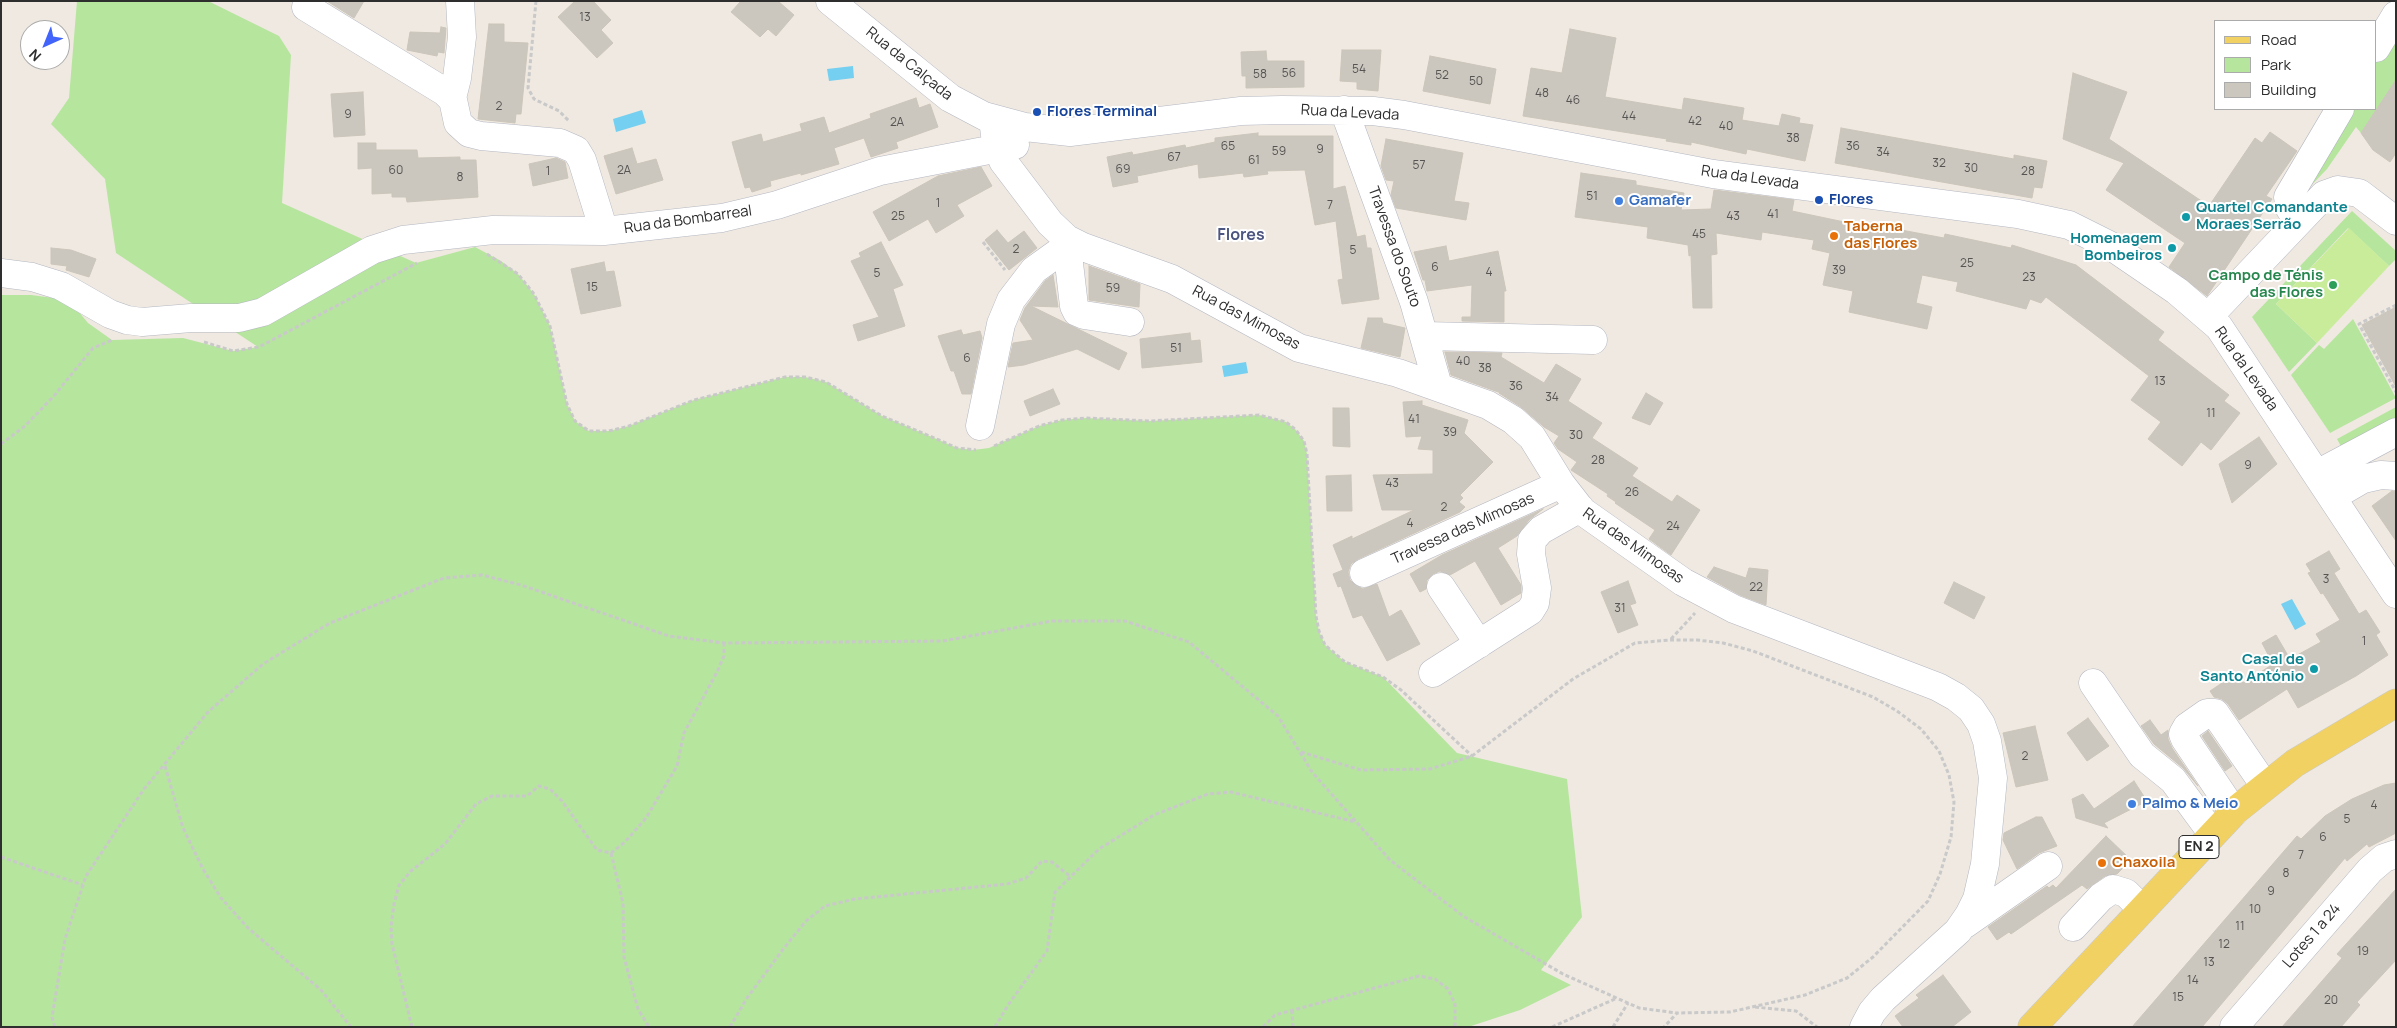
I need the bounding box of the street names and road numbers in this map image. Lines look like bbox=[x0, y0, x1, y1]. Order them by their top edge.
street label: Rua da Calçada bbox=[862, 24, 956, 104]
street label: Rua da Levada bbox=[1300, 101, 1400, 125]
street label: Rua da Levada bbox=[1700, 162, 1800, 194]
street label: Travessa do Souto bbox=[1364, 184, 1424, 310]
street label: Rua da Bombarreal bbox=[623, 202, 753, 238]
street label: Rua das Mimosas bbox=[1189, 282, 1303, 354]
street label: Rua da Levada bbox=[2210, 323, 2282, 415]
street label: Travessa das Mimosas bbox=[1389, 489, 1537, 569]
street label: Rua das Mimosas bbox=[1579, 504, 1687, 588]
road number: EN 2 bbox=[2179, 836, 2219, 859]
street label: Lotes 1 a 24 bbox=[2279, 900, 2345, 972]

